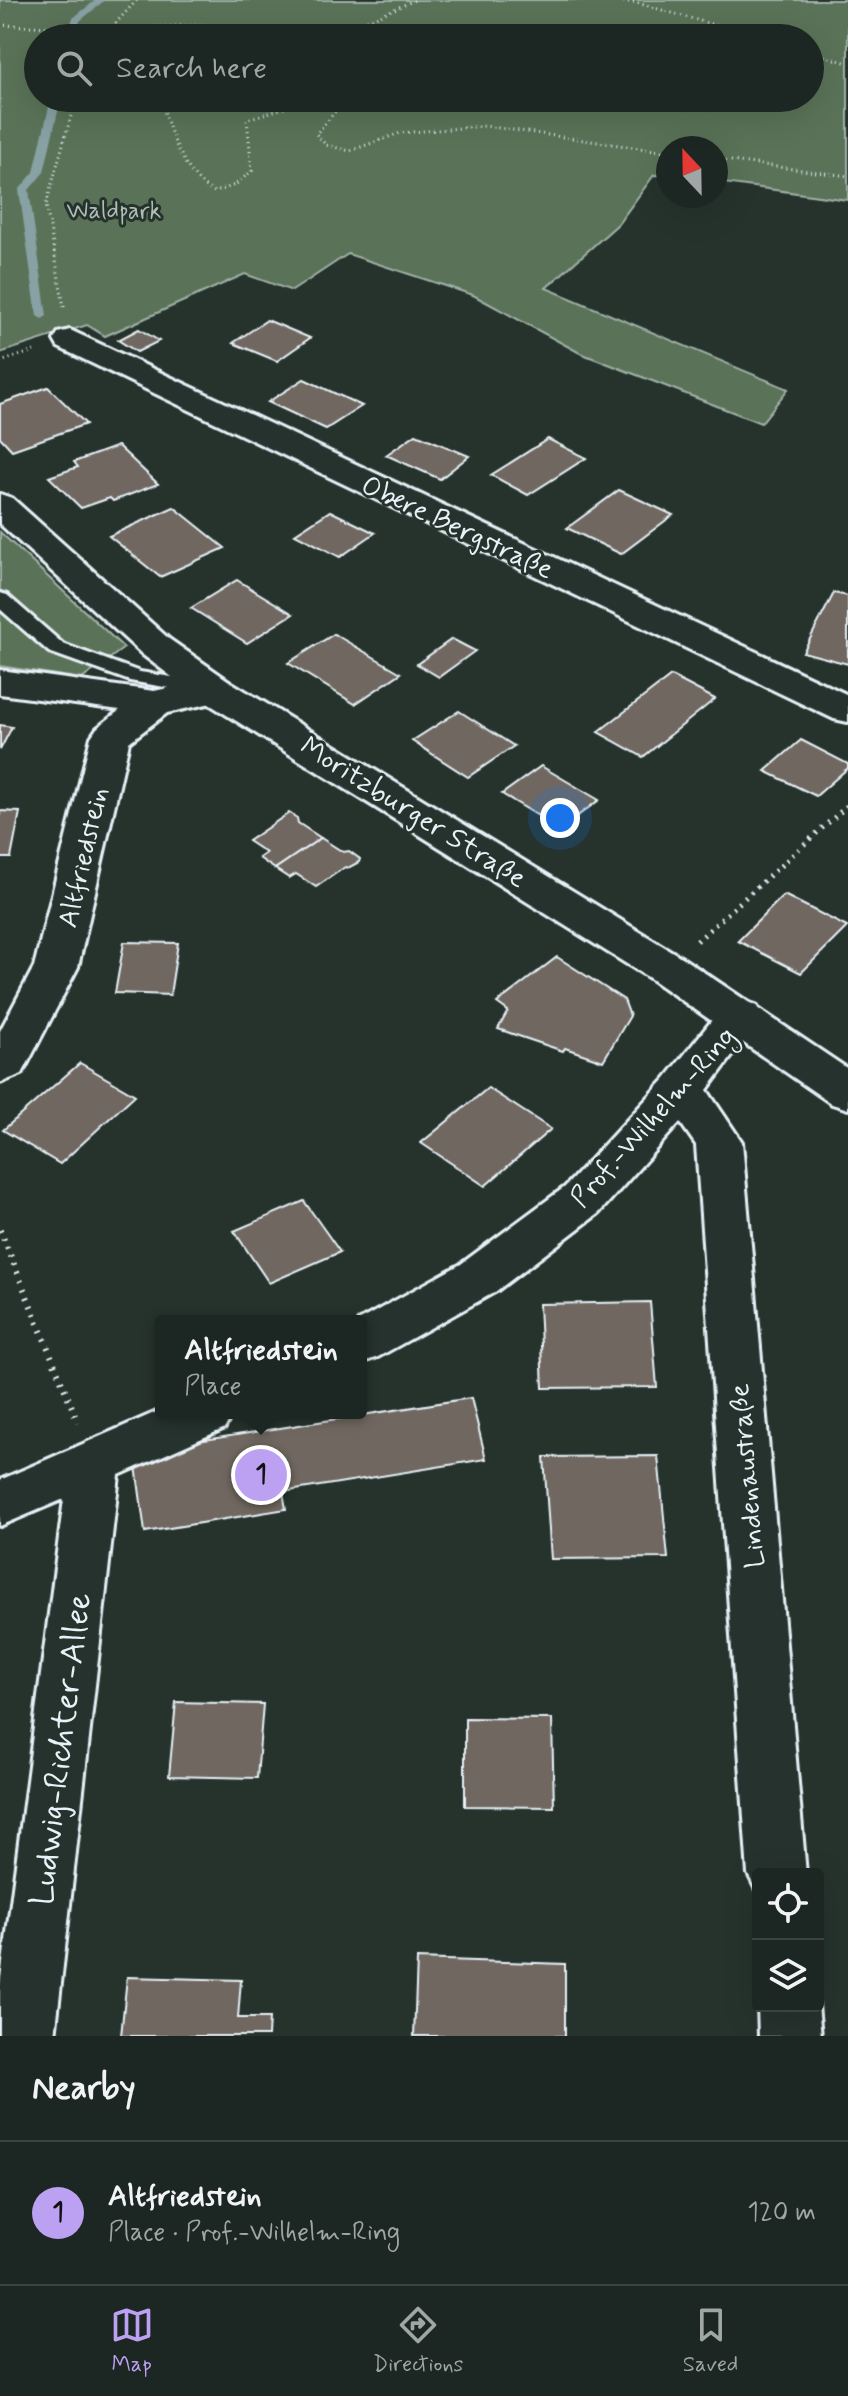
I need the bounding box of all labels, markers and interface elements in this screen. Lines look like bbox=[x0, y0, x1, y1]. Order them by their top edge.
search box bbox=[24, 24, 824, 112]
icon: search bbox=[52, 46, 96, 90]
text: Search here bbox=[116, 49, 267, 88]
north arrow bbox=[656, 136, 728, 208]
park label: Waldpark bbox=[67, 196, 161, 227]
street label: Obere Bergstraße bbox=[355, 468, 559, 589]
street label: Moritzburger Straße bbox=[293, 729, 533, 898]
street label: Altfriedstein bbox=[50, 784, 119, 932]
your location bbox=[540, 798, 580, 838]
street label: Prof.-Wilhelm-Ring bbox=[563, 1019, 747, 1217]
popup bbox=[155, 1315, 367, 1419]
text: Altfriedstein bbox=[184, 1331, 338, 1370]
text: Place bbox=[184, 1370, 241, 1404]
street label: Lindenaustraße bbox=[722, 1382, 775, 1569]
pin: 1 bbox=[235, 1445, 287, 1505]
street label: Ludwig-Richter-Allee bbox=[20, 1590, 103, 1908]
map controls bbox=[752, 1868, 824, 2012]
button: locate bbox=[752, 1868, 824, 1940]
button: layers bbox=[752, 1940, 824, 2012]
text: Nearby bbox=[32, 2066, 136, 2111]
text: Altfriedstein bbox=[108, 2177, 262, 2216]
text: 1 bbox=[52, 2196, 64, 2230]
text: 120 m bbox=[747, 2196, 816, 2230]
text: Place · Prof.-Wilhelm-Ring bbox=[108, 2216, 400, 2250]
tab: Map bbox=[110, 2303, 154, 2379]
tab: Directions bbox=[373, 2303, 463, 2379]
tab: Saved bbox=[683, 2303, 738, 2379]

